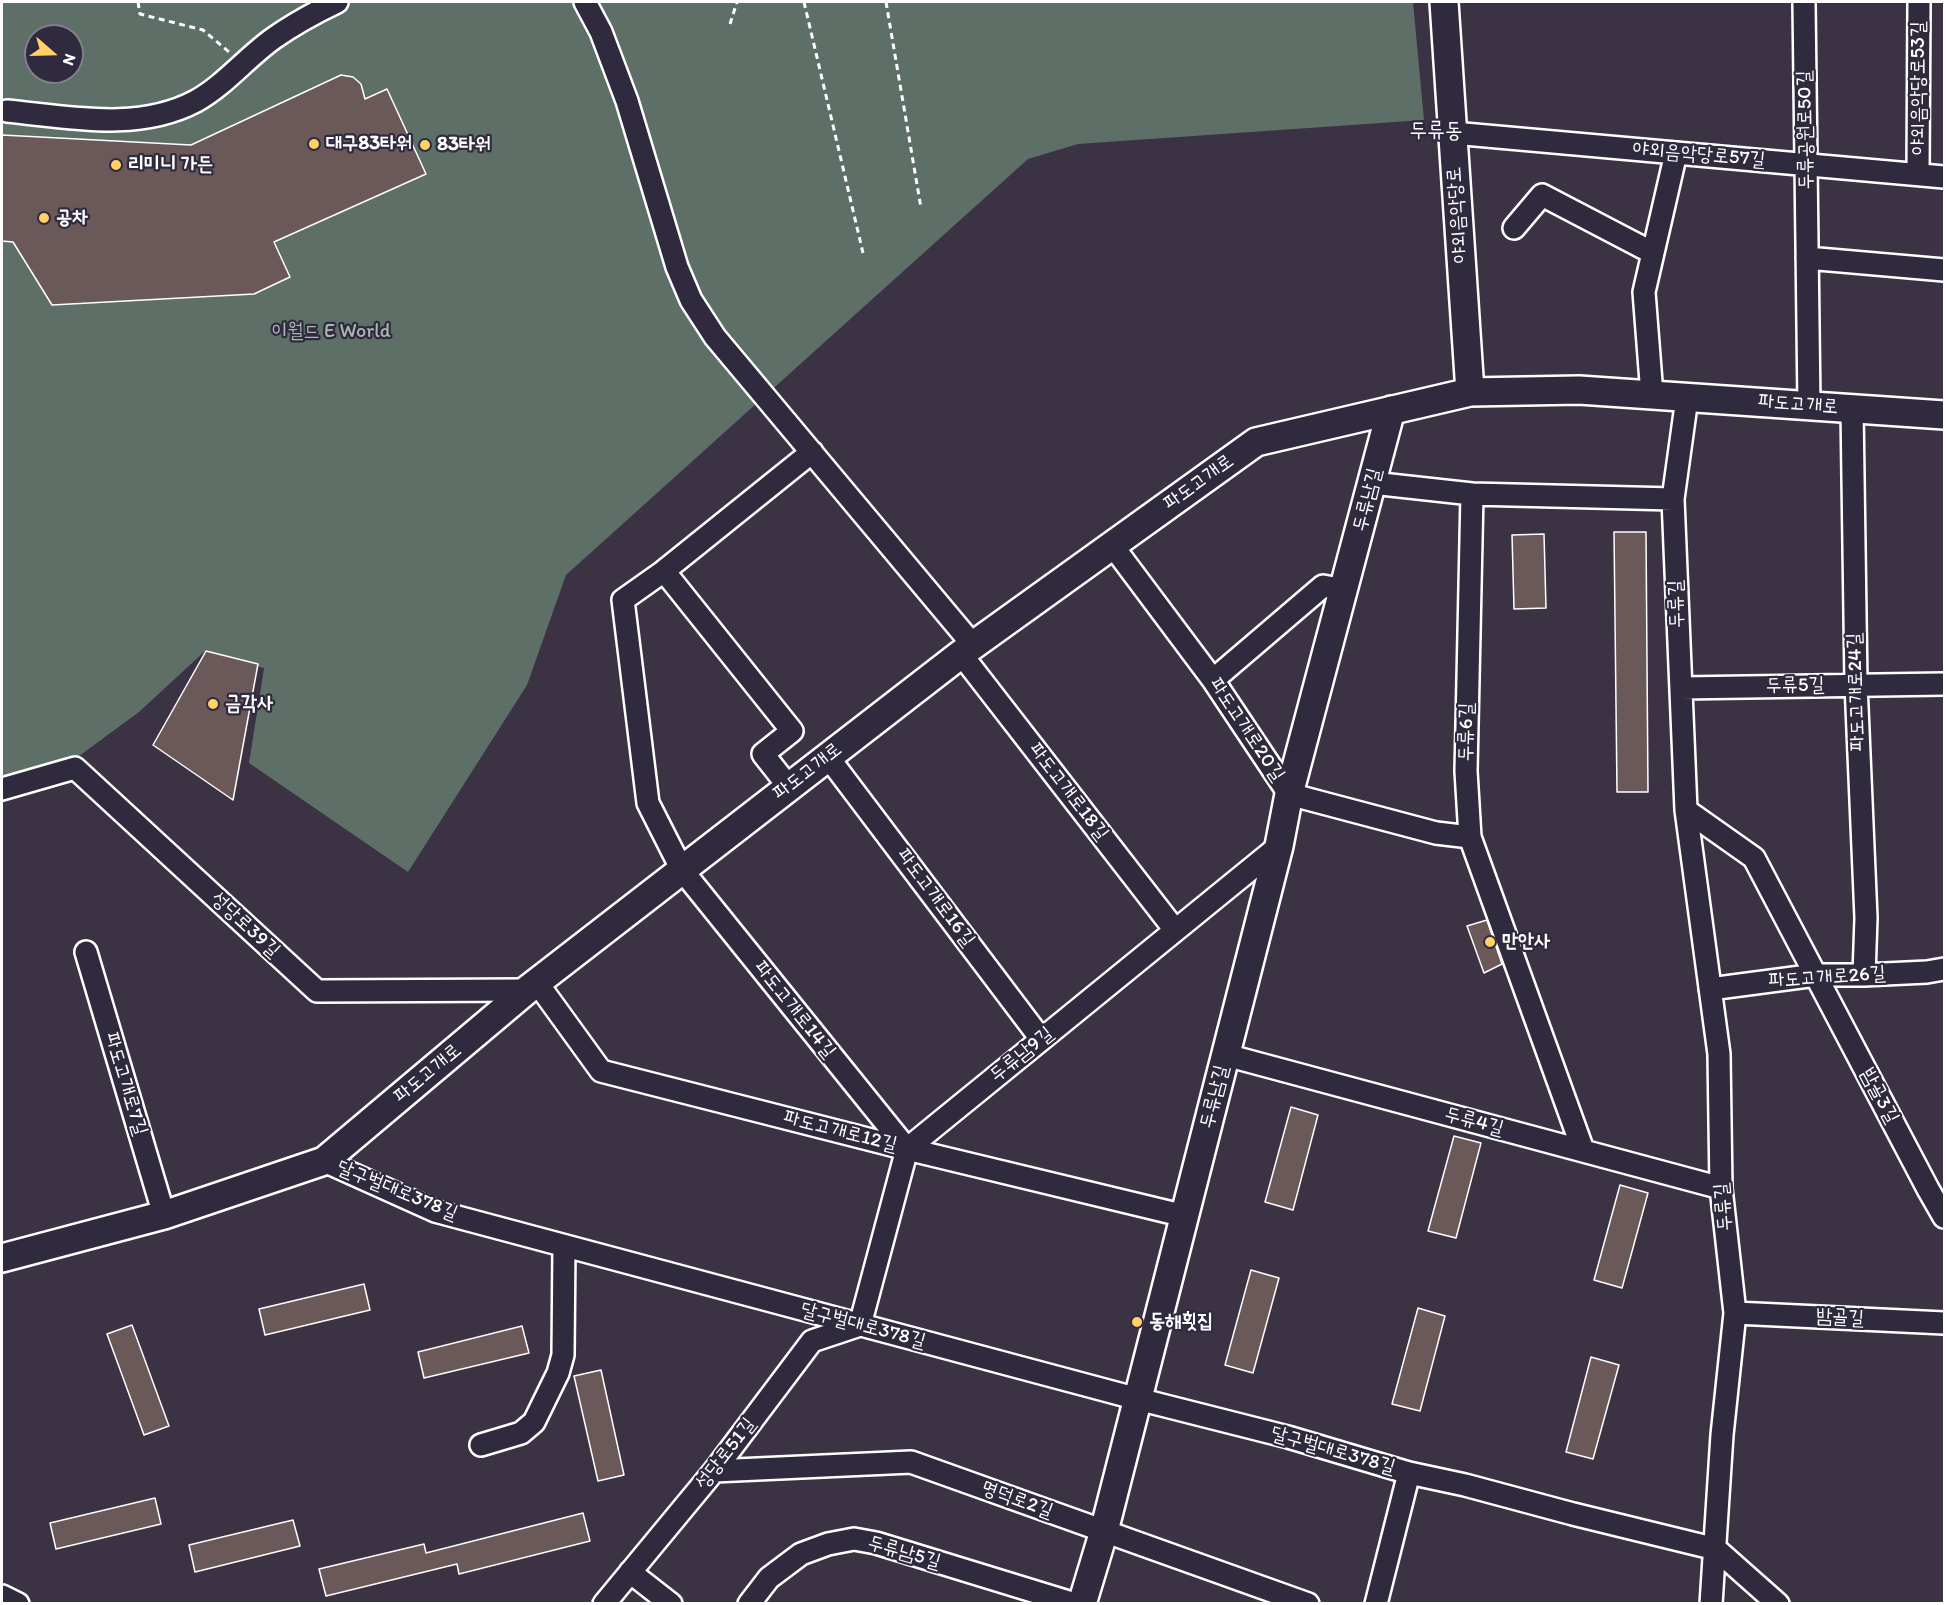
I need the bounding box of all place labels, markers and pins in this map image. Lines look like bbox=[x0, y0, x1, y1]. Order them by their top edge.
place label: 대구83타워 bbox=[326, 132, 412, 156]
place label: 83타워 bbox=[437, 133, 491, 157]
marker: 대구83타워 bbox=[307, 137, 321, 151]
marker: 83타워 bbox=[418, 138, 432, 152]
place label: 리미니 가든 bbox=[128, 153, 213, 177]
marker: 리미니 가든 bbox=[109, 158, 123, 172]
place label: 공차 bbox=[56, 206, 88, 230]
marker: 공차 bbox=[37, 211, 51, 225]
place label: 금각사 bbox=[225, 692, 273, 716]
marker: 금각사 bbox=[206, 697, 220, 711]
place label: 만안사 bbox=[1502, 930, 1550, 954]
marker: 만안사 bbox=[1483, 935, 1497, 949]
place label: 동해횟집 bbox=[1149, 1310, 1213, 1334]
marker: 동해횟집 bbox=[1130, 1315, 1144, 1329]

